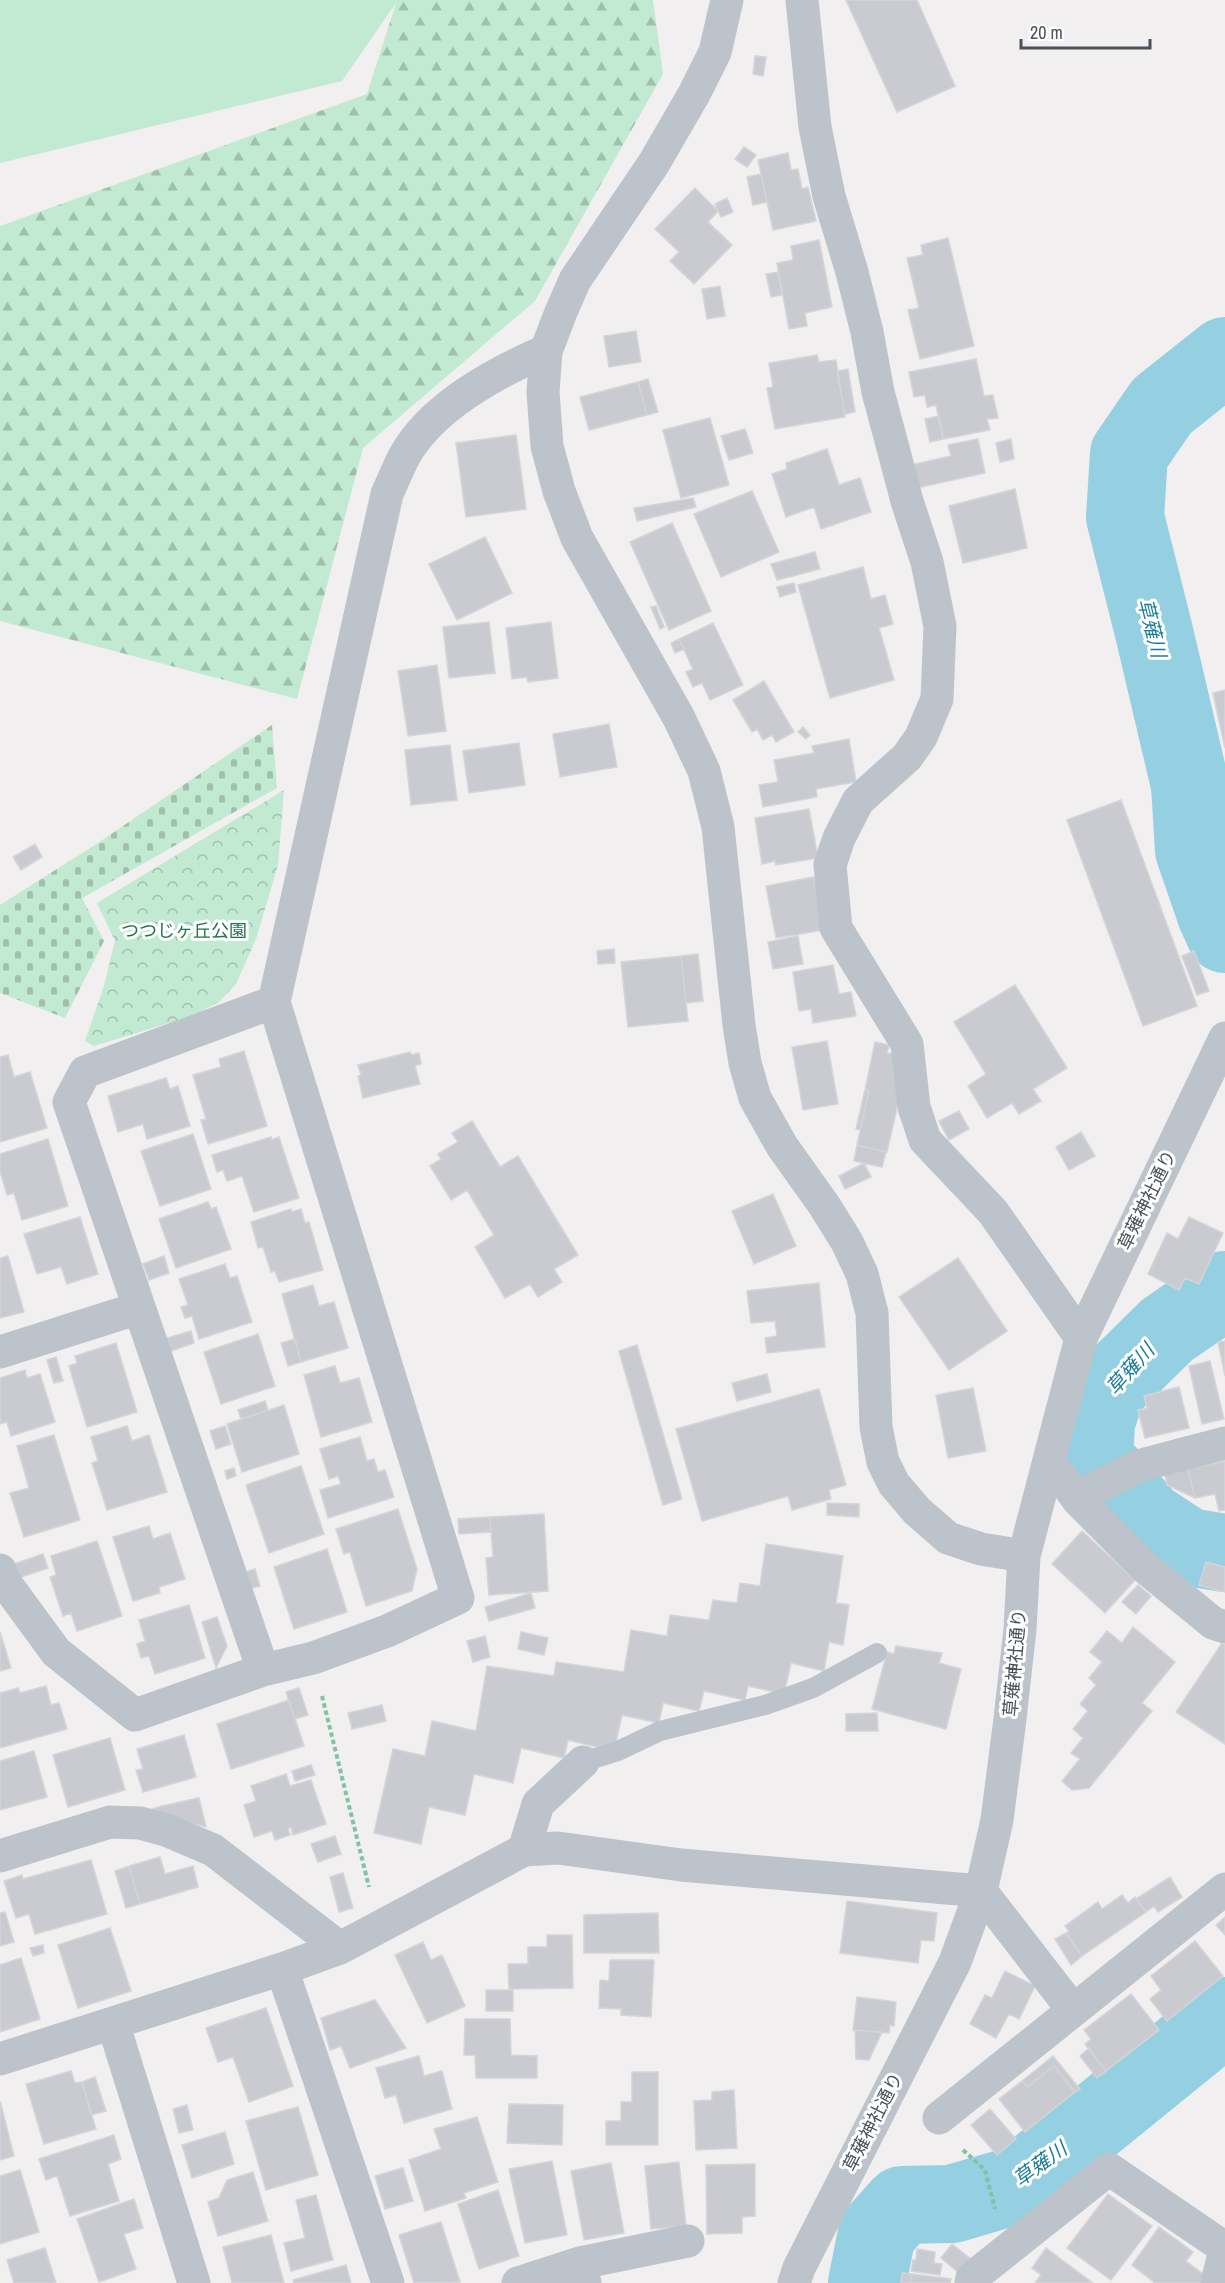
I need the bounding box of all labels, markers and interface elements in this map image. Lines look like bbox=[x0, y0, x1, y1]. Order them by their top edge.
scale bar bbox=[1021, 12, 1150, 50]
text: 20 m bbox=[1030, 20, 1063, 45]
water label: 草薙川 bbox=[1132, 596, 1173, 662]
park label: つつじヶ丘公園 bbox=[121, 918, 247, 943]
street label: 草薙神社通り bbox=[1112, 1146, 1181, 1254]
water label: 草薙川 bbox=[1100, 1336, 1161, 1400]
street label: 草薙神社通り bbox=[997, 1608, 1032, 1718]
street label: 草薙神社通り bbox=[837, 2068, 908, 2176]
water label: 草薙川 bbox=[1008, 2134, 1074, 2192]

